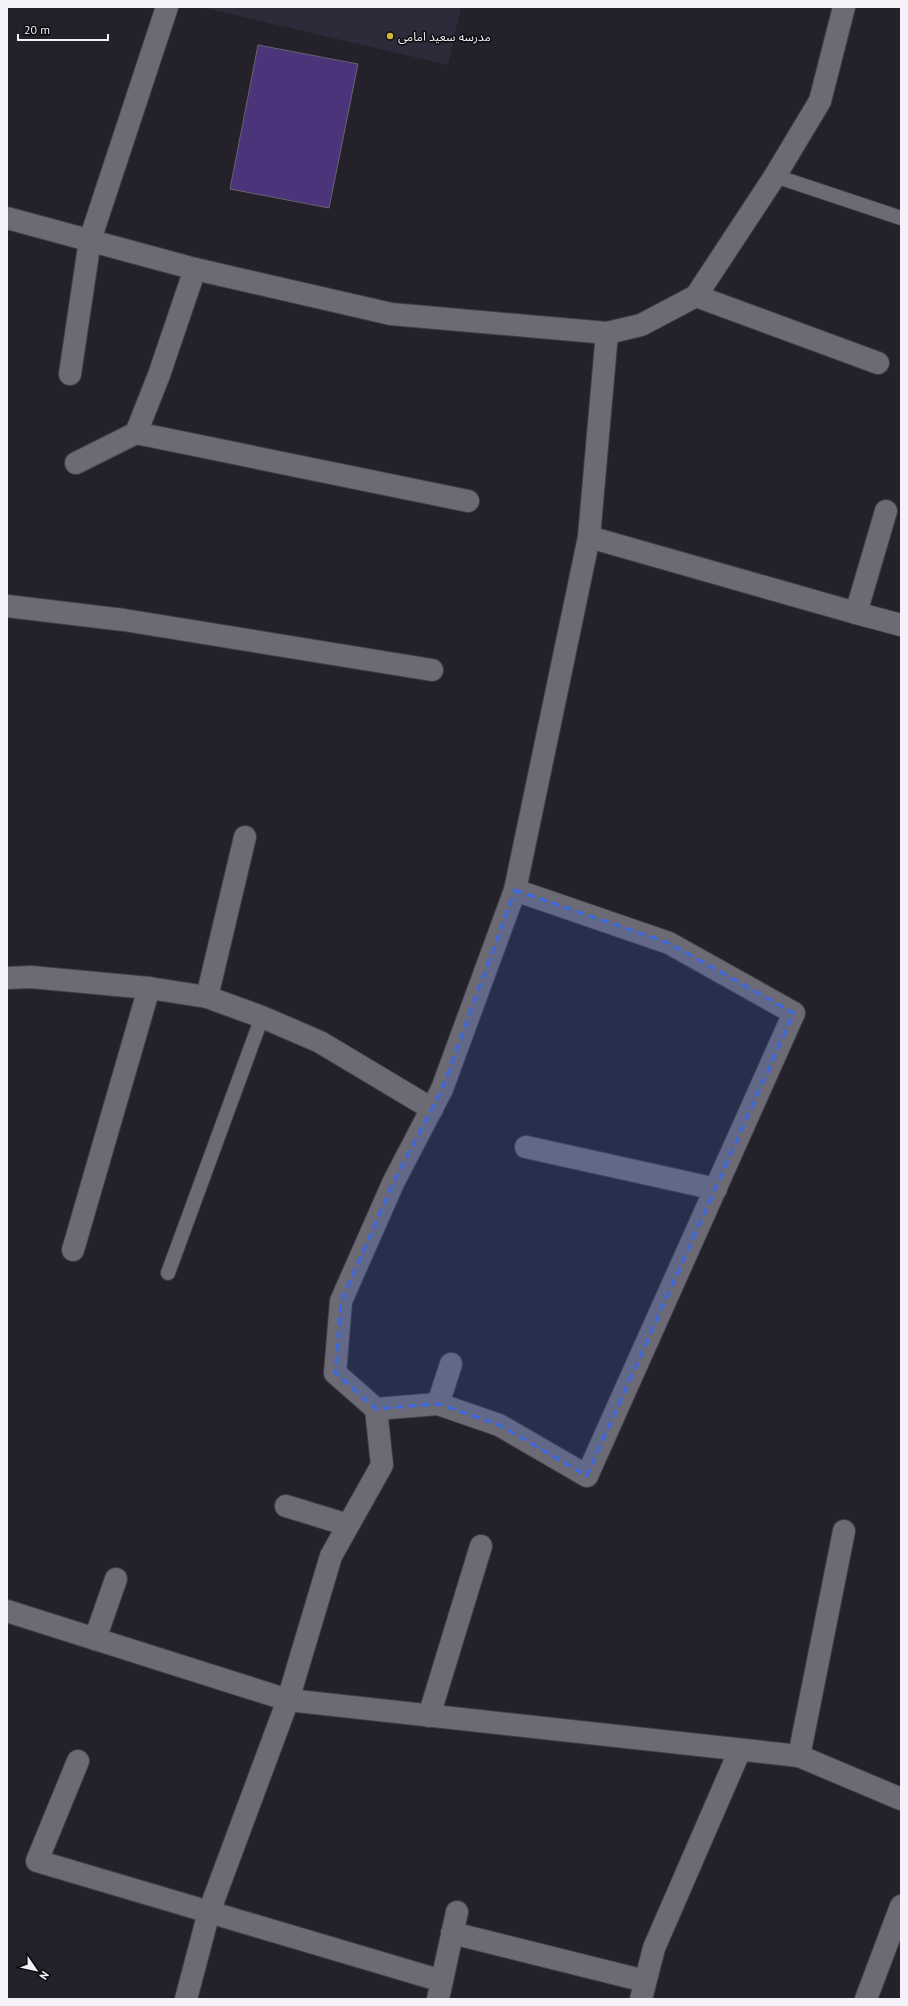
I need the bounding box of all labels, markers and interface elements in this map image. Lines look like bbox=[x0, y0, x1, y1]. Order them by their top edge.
scale bar bbox=[18, 16, 108, 42]
text: 20 m bbox=[24, 22, 50, 37]
place label: مدرسه سعید امامی bbox=[398, 29, 491, 44]
marker: مدرسه سعید امامی bbox=[385, 31, 395, 41]
north arrow bbox=[16, 1950, 56, 1990]
text: N bbox=[36, 1969, 52, 1983]

